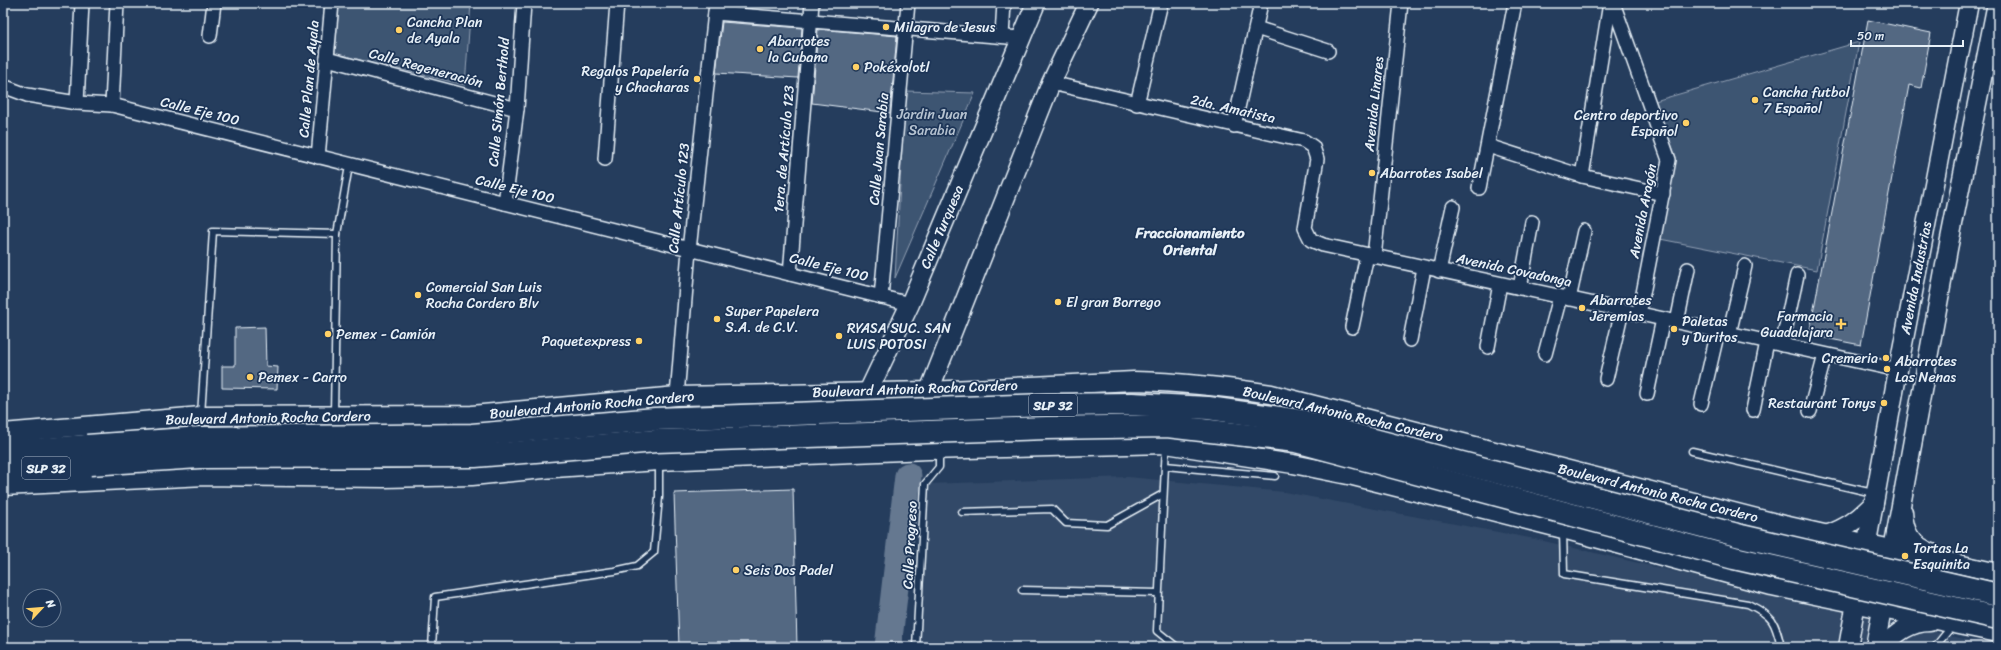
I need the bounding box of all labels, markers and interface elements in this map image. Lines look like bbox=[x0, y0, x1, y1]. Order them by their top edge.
place label: Cancha Plan de Ayala bbox=[407, 10, 483, 51]
place label: Milagro de Jesus bbox=[894, 15, 996, 40]
street label: Calle Plan de Ayala bbox=[291, 19, 327, 139]
marker: Milagro de Jesus bbox=[881, 22, 891, 32]
scale bar bbox=[1851, 22, 1963, 48]
marker: Cancha Plan de Ayala bbox=[394, 25, 404, 35]
text: 50 m bbox=[1857, 25, 1884, 47]
place label: Abarrotes la Cubana bbox=[767, 29, 830, 70]
street label: Calle Simón Berthold bbox=[481, 35, 517, 168]
street label: Calle Regeneración bbox=[366, 41, 486, 95]
marker: Abarrotes la Cubana bbox=[755, 44, 765, 54]
place label: Pokéxolotl bbox=[864, 55, 931, 80]
street label: Avenida Linares bbox=[1356, 55, 1391, 154]
place label: Regalos Papelería y Chacharas bbox=[581, 59, 689, 100]
marker: Pokéxolotl bbox=[851, 62, 861, 72]
marker: Regalos Papelería y Chacharas bbox=[692, 74, 702, 84]
place label: Cancha futbol 7 Español bbox=[1763, 80, 1851, 121]
street label: 1era. de Artículo 123 bbox=[766, 84, 802, 214]
street label: 2da. Amatista bbox=[1188, 87, 1278, 131]
street label: Calle Eje 100 bbox=[158, 89, 242, 133]
street label: Calle Juan Sarabia bbox=[862, 91, 896, 206]
marker: Cancha futbol 7 Español bbox=[1750, 95, 1760, 105]
park label: Jardin Juan Sarabia bbox=[896, 102, 968, 143]
place label: Centro deportivo Español bbox=[1574, 103, 1679, 144]
marker: Centro deportivo Español bbox=[1681, 118, 1691, 128]
street label: Calle Artículo 123 bbox=[661, 141, 697, 254]
place label: Abarrotes Isabel bbox=[1379, 161, 1484, 186]
street label: Avenida Aragón bbox=[1621, 161, 1665, 262]
street label: Calle Eje 100 bbox=[473, 167, 557, 211]
marker: Abarrotes Isabel bbox=[1367, 168, 1377, 178]
street label: Calle Turquesa bbox=[913, 181, 971, 273]
street label: Avenida Industrias bbox=[1893, 219, 1939, 338]
district label: Fraccionamiento Oriental bbox=[1134, 220, 1245, 263]
street label: Calle Eje 100 bbox=[787, 245, 871, 289]
street label: Avenida Covadonga bbox=[1453, 245, 1574, 294]
place label: Comercial San Luis Rocha Cordero Blv bbox=[426, 275, 542, 316]
place label: Abarrotes Jeremias bbox=[1589, 288, 1652, 329]
marker: Comercial San Luis Rocha Cordero Blv bbox=[413, 290, 423, 300]
place label: El gran Borrego bbox=[1066, 290, 1161, 315]
marker: El gran Borrego bbox=[1053, 297, 1063, 307]
place label: Super Papelera S.A. de C.V. bbox=[725, 299, 819, 340]
marker: Abarrotes Jeremias bbox=[1577, 303, 1587, 313]
place label: Farmacia Guadalajara bbox=[1760, 304, 1833, 345]
place label: Paletas y Duritos bbox=[1682, 309, 1738, 350]
marker: Super Papelera S.A. de C.V. bbox=[712, 314, 722, 324]
place label: RYASA SUC. SAN LUIS POTOSI bbox=[847, 316, 951, 357]
marker: Farmacia Guadalajara bbox=[1836, 319, 1846, 329]
place label: Pemex - Camión bbox=[336, 322, 436, 347]
marker: Paletas y Duritos bbox=[1669, 324, 1679, 334]
marker: Pemex - Camión bbox=[323, 329, 333, 339]
place label: Paquetexpress bbox=[541, 329, 632, 354]
marker: RYASA SUC. SAN LUIS POTOSI bbox=[834, 331, 844, 341]
marker: Paquetexpress bbox=[634, 336, 644, 346]
place label: Cremeria bbox=[1822, 346, 1878, 371]
place label: Abarrotes Las Nenas bbox=[1894, 349, 1957, 390]
marker: Cremeria bbox=[1881, 353, 1891, 363]
marker: Abarrotes Las Nenas bbox=[1882, 364, 1892, 374]
place label: Pemex - Carro bbox=[258, 365, 347, 390]
marker: Pemex - Carro bbox=[245, 372, 255, 382]
street label: Boulevard Antonio Rocha Cordero bbox=[812, 373, 1018, 405]
street label: Boulevard Antonio Rocha Cordero bbox=[1240, 379, 1446, 449]
street label: Boulevard Antonio Rocha Cordero bbox=[489, 384, 695, 426]
place label: Restaurant Tonys bbox=[1768, 391, 1877, 416]
road number: SLP 32 bbox=[1029, 394, 1077, 416]
marker: Restaurant Tonys bbox=[1879, 398, 1889, 408]
street label: Boulevard Antonio Rocha Cordero bbox=[165, 404, 371, 432]
street label: Boulevard Antonio Rocha Cordero bbox=[1555, 456, 1761, 530]
road number: SLP 32 bbox=[22, 457, 70, 479]
street label: Calle Progreso bbox=[895, 500, 925, 590]
place label: Tortas La Esquinita bbox=[1913, 536, 1970, 577]
marker: Tortas La Esquinita bbox=[1900, 551, 1910, 561]
place label: Seis Dos Padel bbox=[744, 558, 834, 583]
marker: Seis Dos Padel bbox=[731, 565, 741, 575]
north arrow bbox=[22, 588, 62, 628]
text: N bbox=[40, 595, 61, 612]

